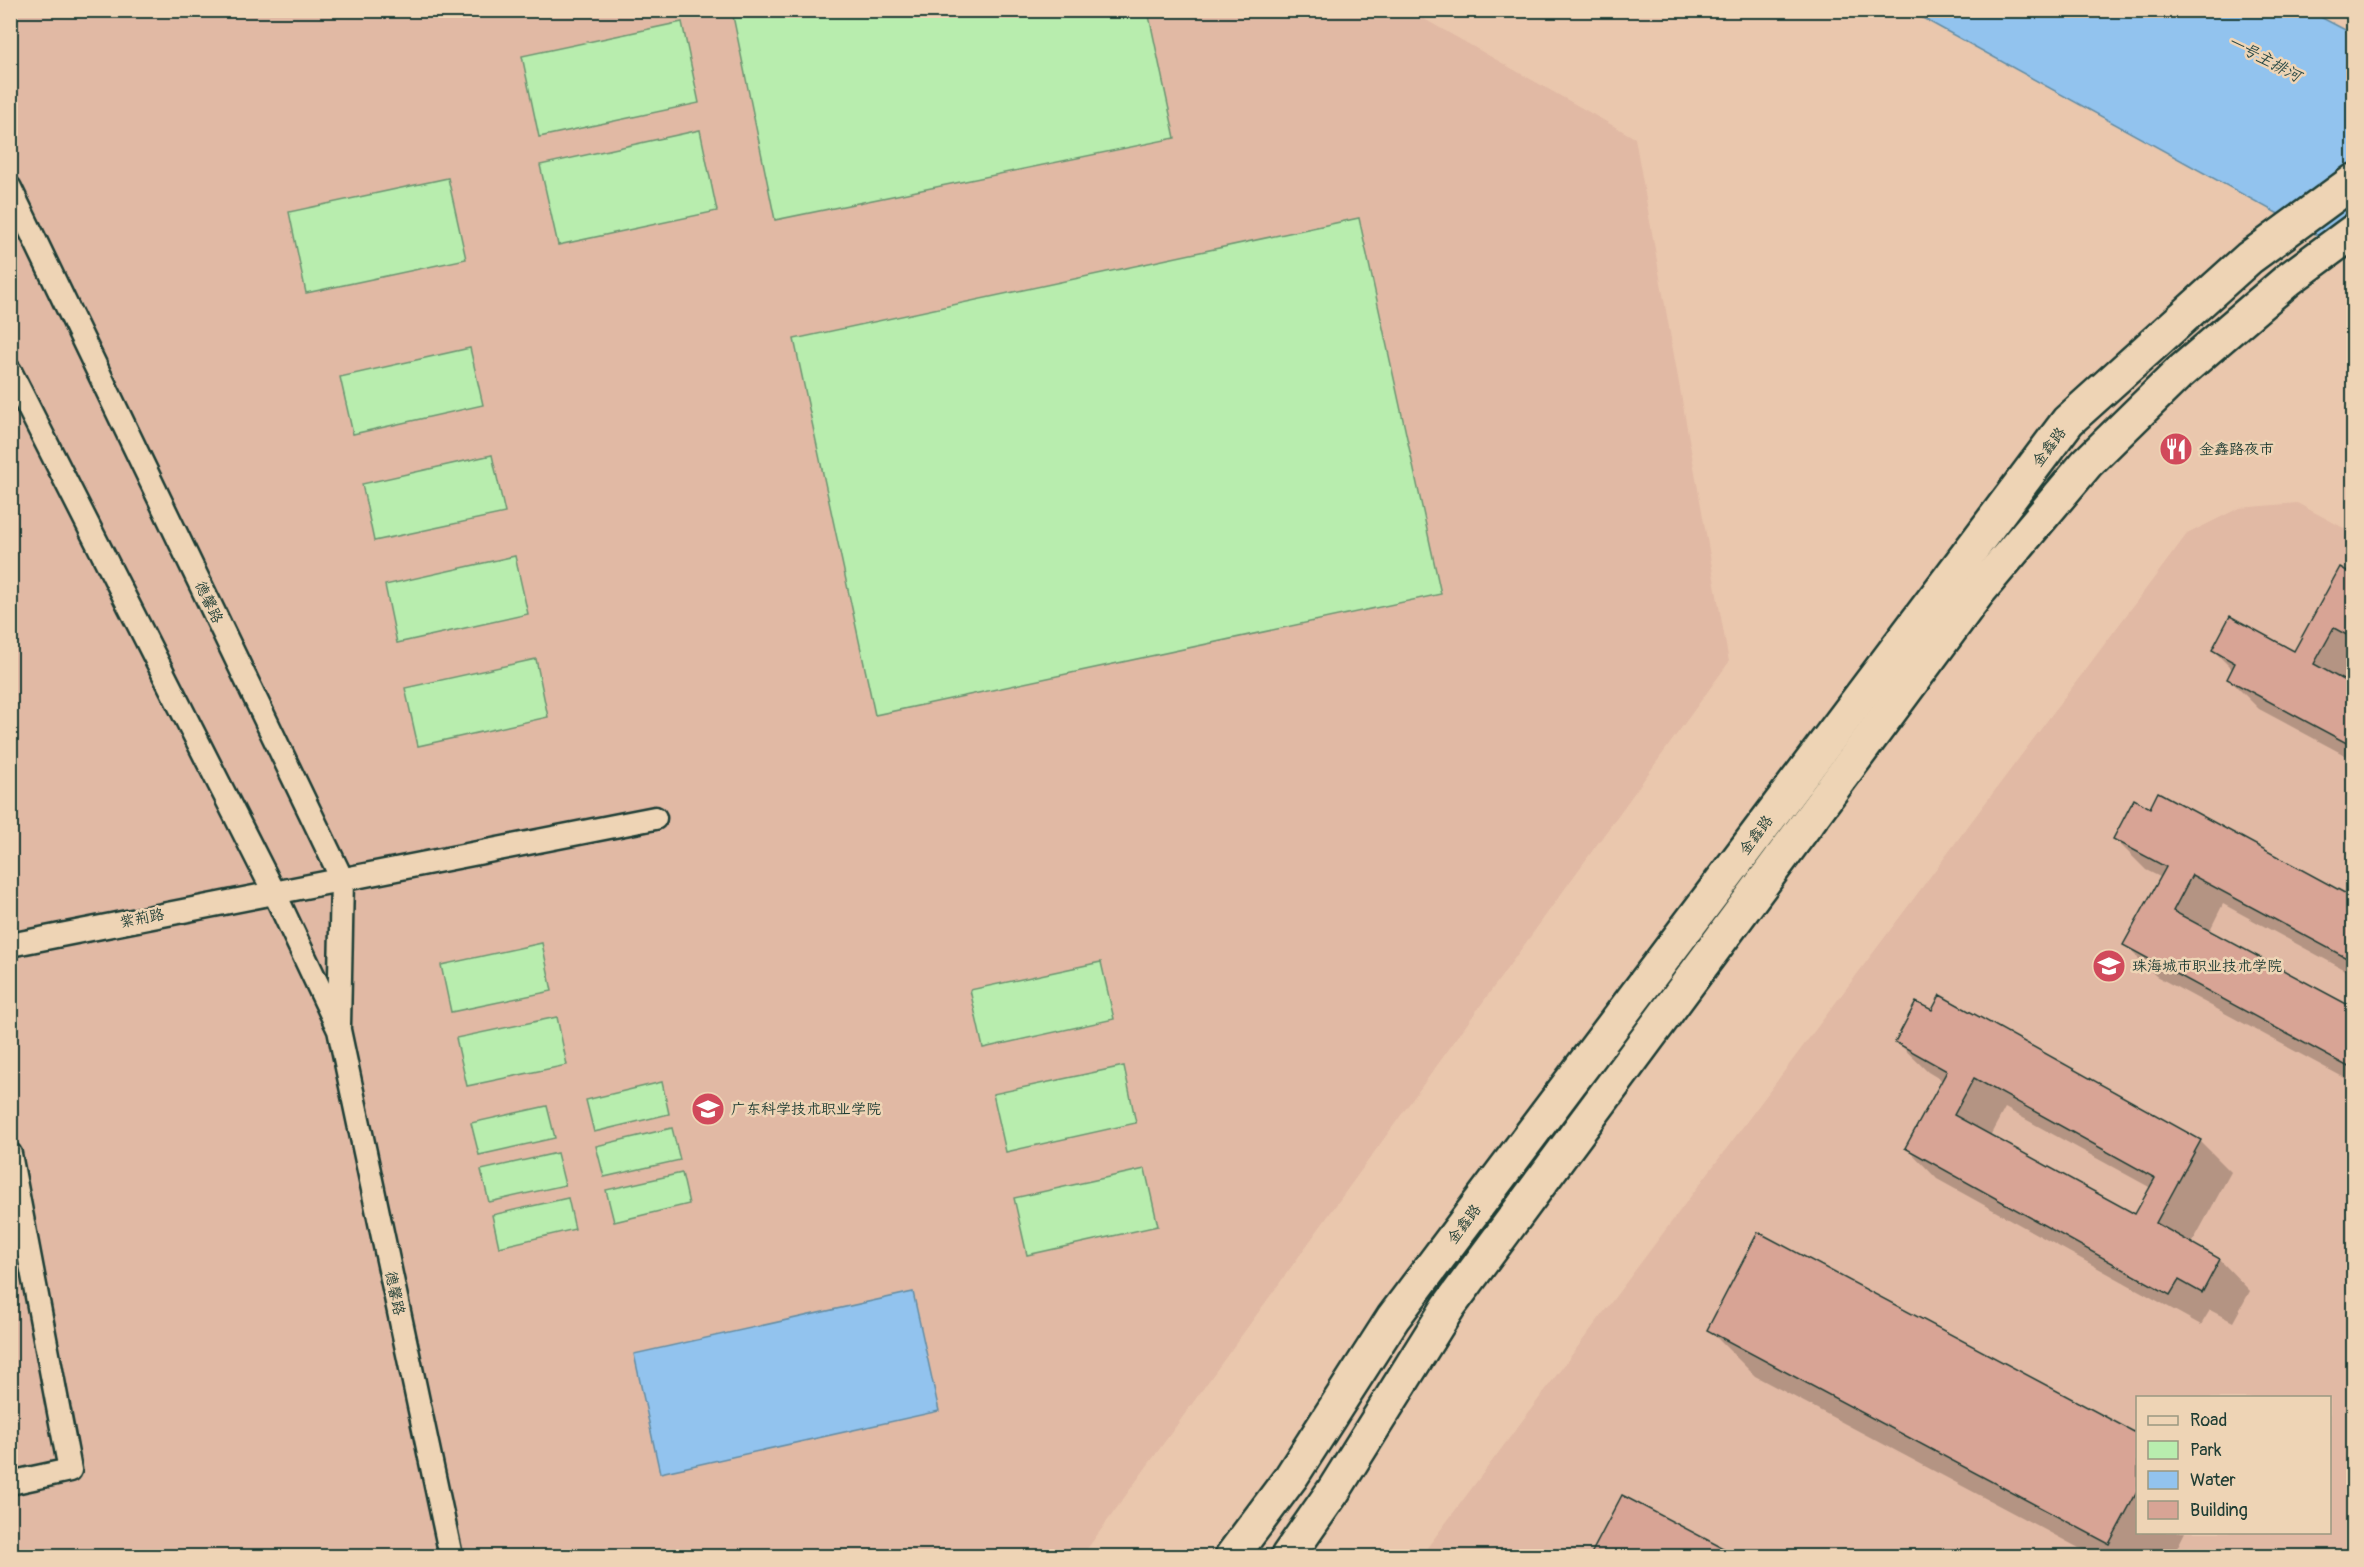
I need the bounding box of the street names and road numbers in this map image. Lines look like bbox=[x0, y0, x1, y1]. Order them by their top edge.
street label: 金鑫路 bbox=[2028, 424, 2071, 471]
street label: 德馨路 bbox=[190, 578, 227, 627]
street label: 金鑫路 bbox=[1735, 812, 1778, 859]
street label: 紫荊路 bbox=[118, 905, 166, 932]
street label: 金鑫路 bbox=[1443, 1201, 1486, 1248]
street label: 德馨路 bbox=[381, 1269, 408, 1317]

